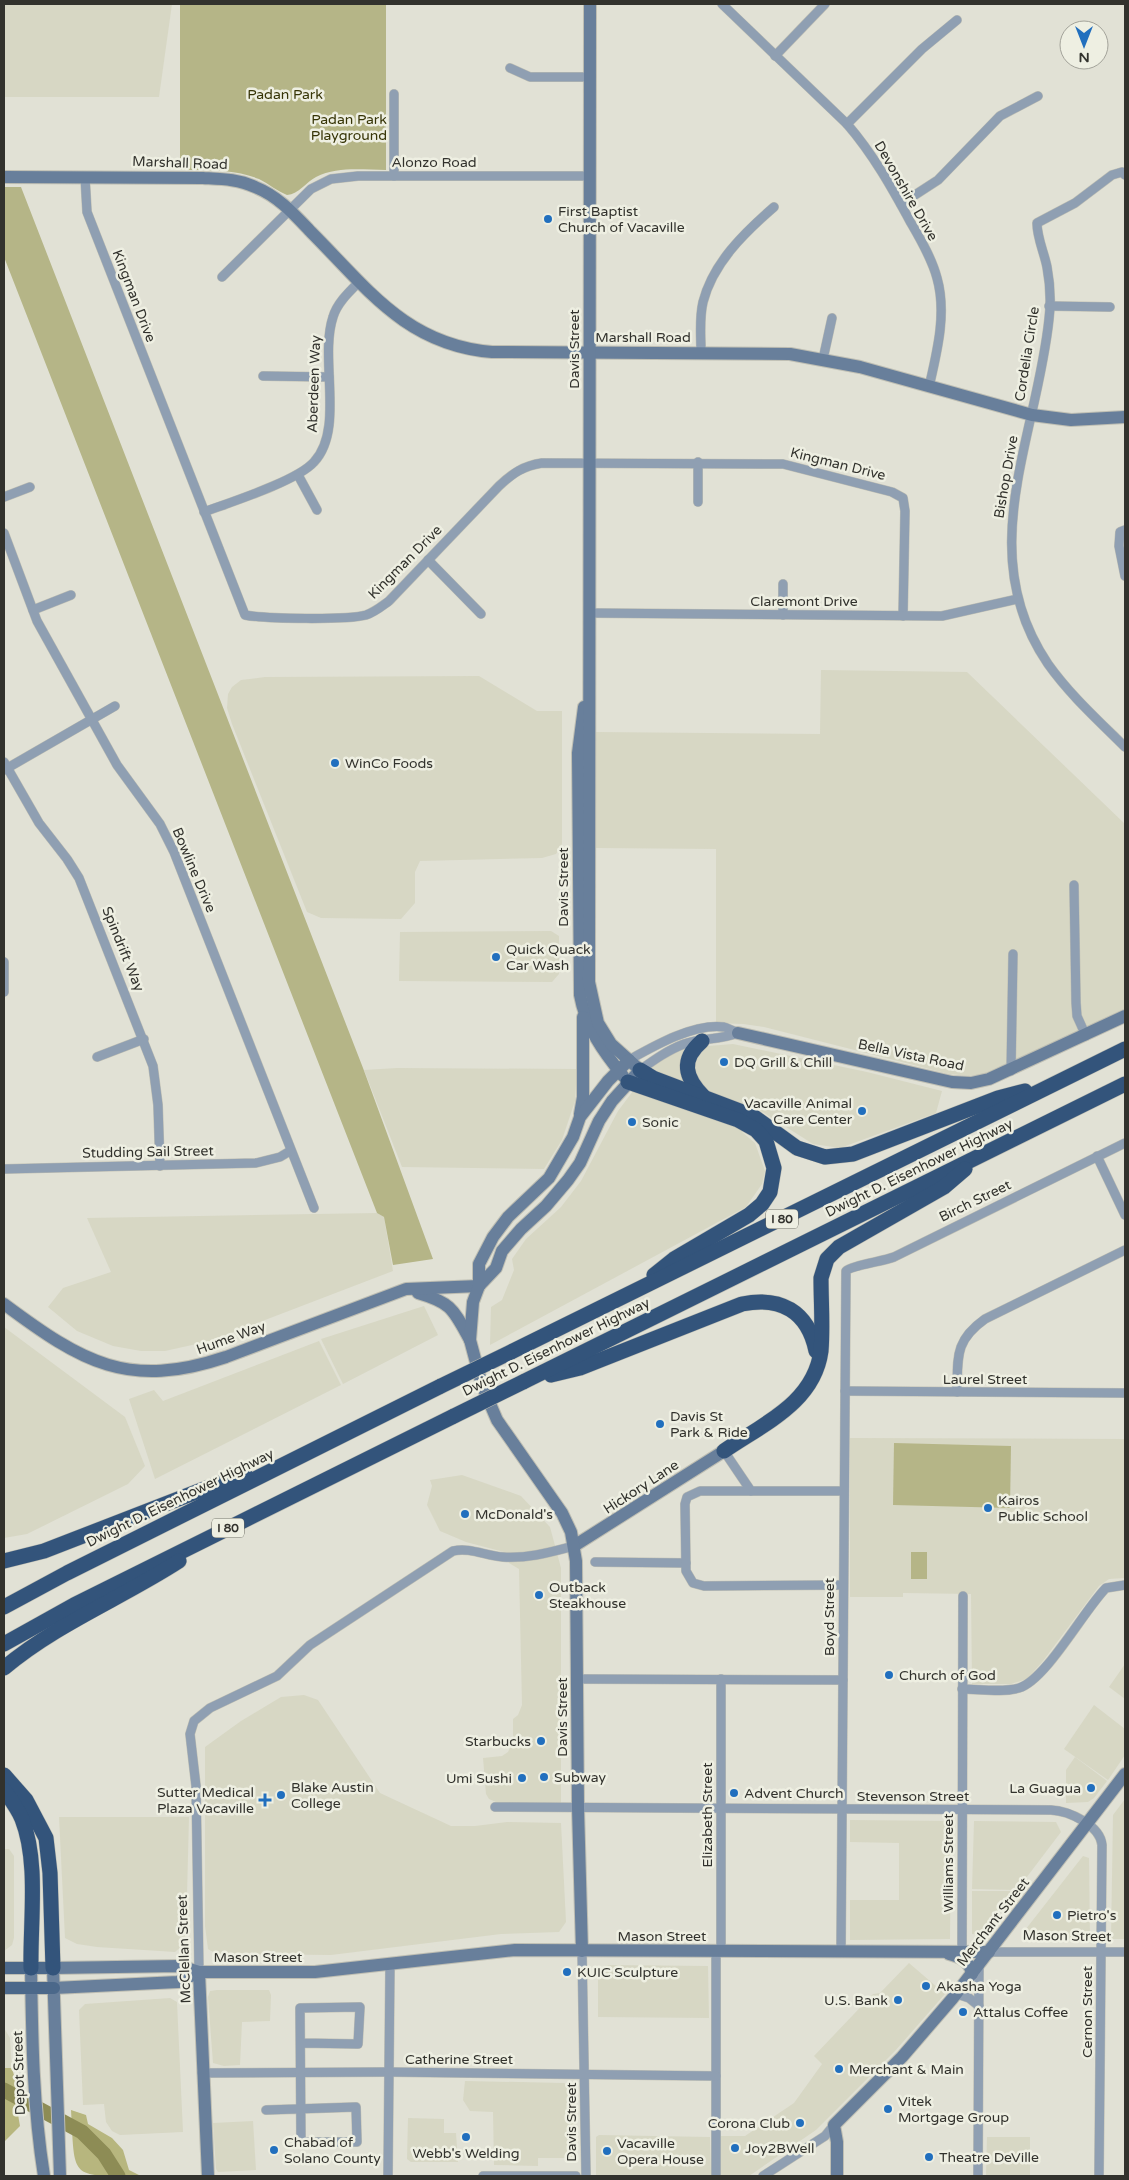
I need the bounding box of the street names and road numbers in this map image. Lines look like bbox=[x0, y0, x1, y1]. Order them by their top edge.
street label: Devonshire Drive bbox=[871, 138, 941, 244]
street label: Marshall Road bbox=[132, 153, 228, 173]
street label: Alonzo Road bbox=[391, 154, 477, 171]
street label: Kingman Drive bbox=[109, 247, 159, 345]
street label: Cordelia Circle bbox=[1011, 305, 1043, 403]
street label: Davis Street bbox=[566, 309, 583, 389]
street label: Marshall Road bbox=[595, 329, 691, 346]
street label: Aberdeen Way bbox=[304, 334, 324, 433]
street label: Bishop Drive bbox=[990, 434, 1022, 520]
street label: Kingman Drive bbox=[789, 444, 887, 484]
street label: Kingman Drive bbox=[364, 521, 446, 603]
street label: Claremont Drive bbox=[750, 593, 858, 610]
street label: Bowline Drive bbox=[168, 825, 220, 915]
street label: Davis Street bbox=[555, 847, 572, 927]
street label: Spindrift Way bbox=[98, 904, 148, 994]
street label: Bella Vista Road bbox=[857, 1035, 965, 1075]
street label: Dwight D. Eisenhower Highway bbox=[822, 1115, 1016, 1221]
street label: Studding Sail Street bbox=[82, 1142, 215, 1162]
street label: Birch Street bbox=[936, 1176, 1014, 1226]
road number: I 80 bbox=[766, 1210, 798, 1228]
street label: Dwight D. Eisenhower Highway bbox=[459, 1294, 653, 1400]
street label: Hume Way bbox=[194, 1318, 268, 1358]
street label: Laurel Street bbox=[943, 1371, 1028, 1388]
street label: Dwight D. Eisenhower Highway bbox=[83, 1445, 277, 1551]
street label: Hickory Lane bbox=[600, 1456, 682, 1518]
road number: I 80 bbox=[212, 1519, 244, 1538]
street label: Boyd Street bbox=[821, 1577, 838, 1656]
street label: Davis Street bbox=[554, 1677, 571, 1757]
street label: Elizabeth Street bbox=[699, 1762, 716, 1868]
street label: Stevenson Street bbox=[857, 1788, 970, 1805]
street label: Williams Street bbox=[940, 1813, 957, 1913]
street label: Merchant Street bbox=[953, 1874, 1033, 1970]
street label: McClellan Street bbox=[174, 1894, 194, 2004]
street label: Mason Street bbox=[1022, 1927, 1112, 1945]
street label: Mason Street bbox=[618, 1928, 707, 1945]
street label: Mason Street bbox=[214, 1949, 303, 1966]
street label: Cernon Street bbox=[1079, 1965, 1096, 2058]
street label: Depot Street bbox=[9, 2030, 29, 2116]
street label: Catherine Street bbox=[405, 2051, 514, 2068]
street label: Davis Street bbox=[563, 2082, 580, 2162]

